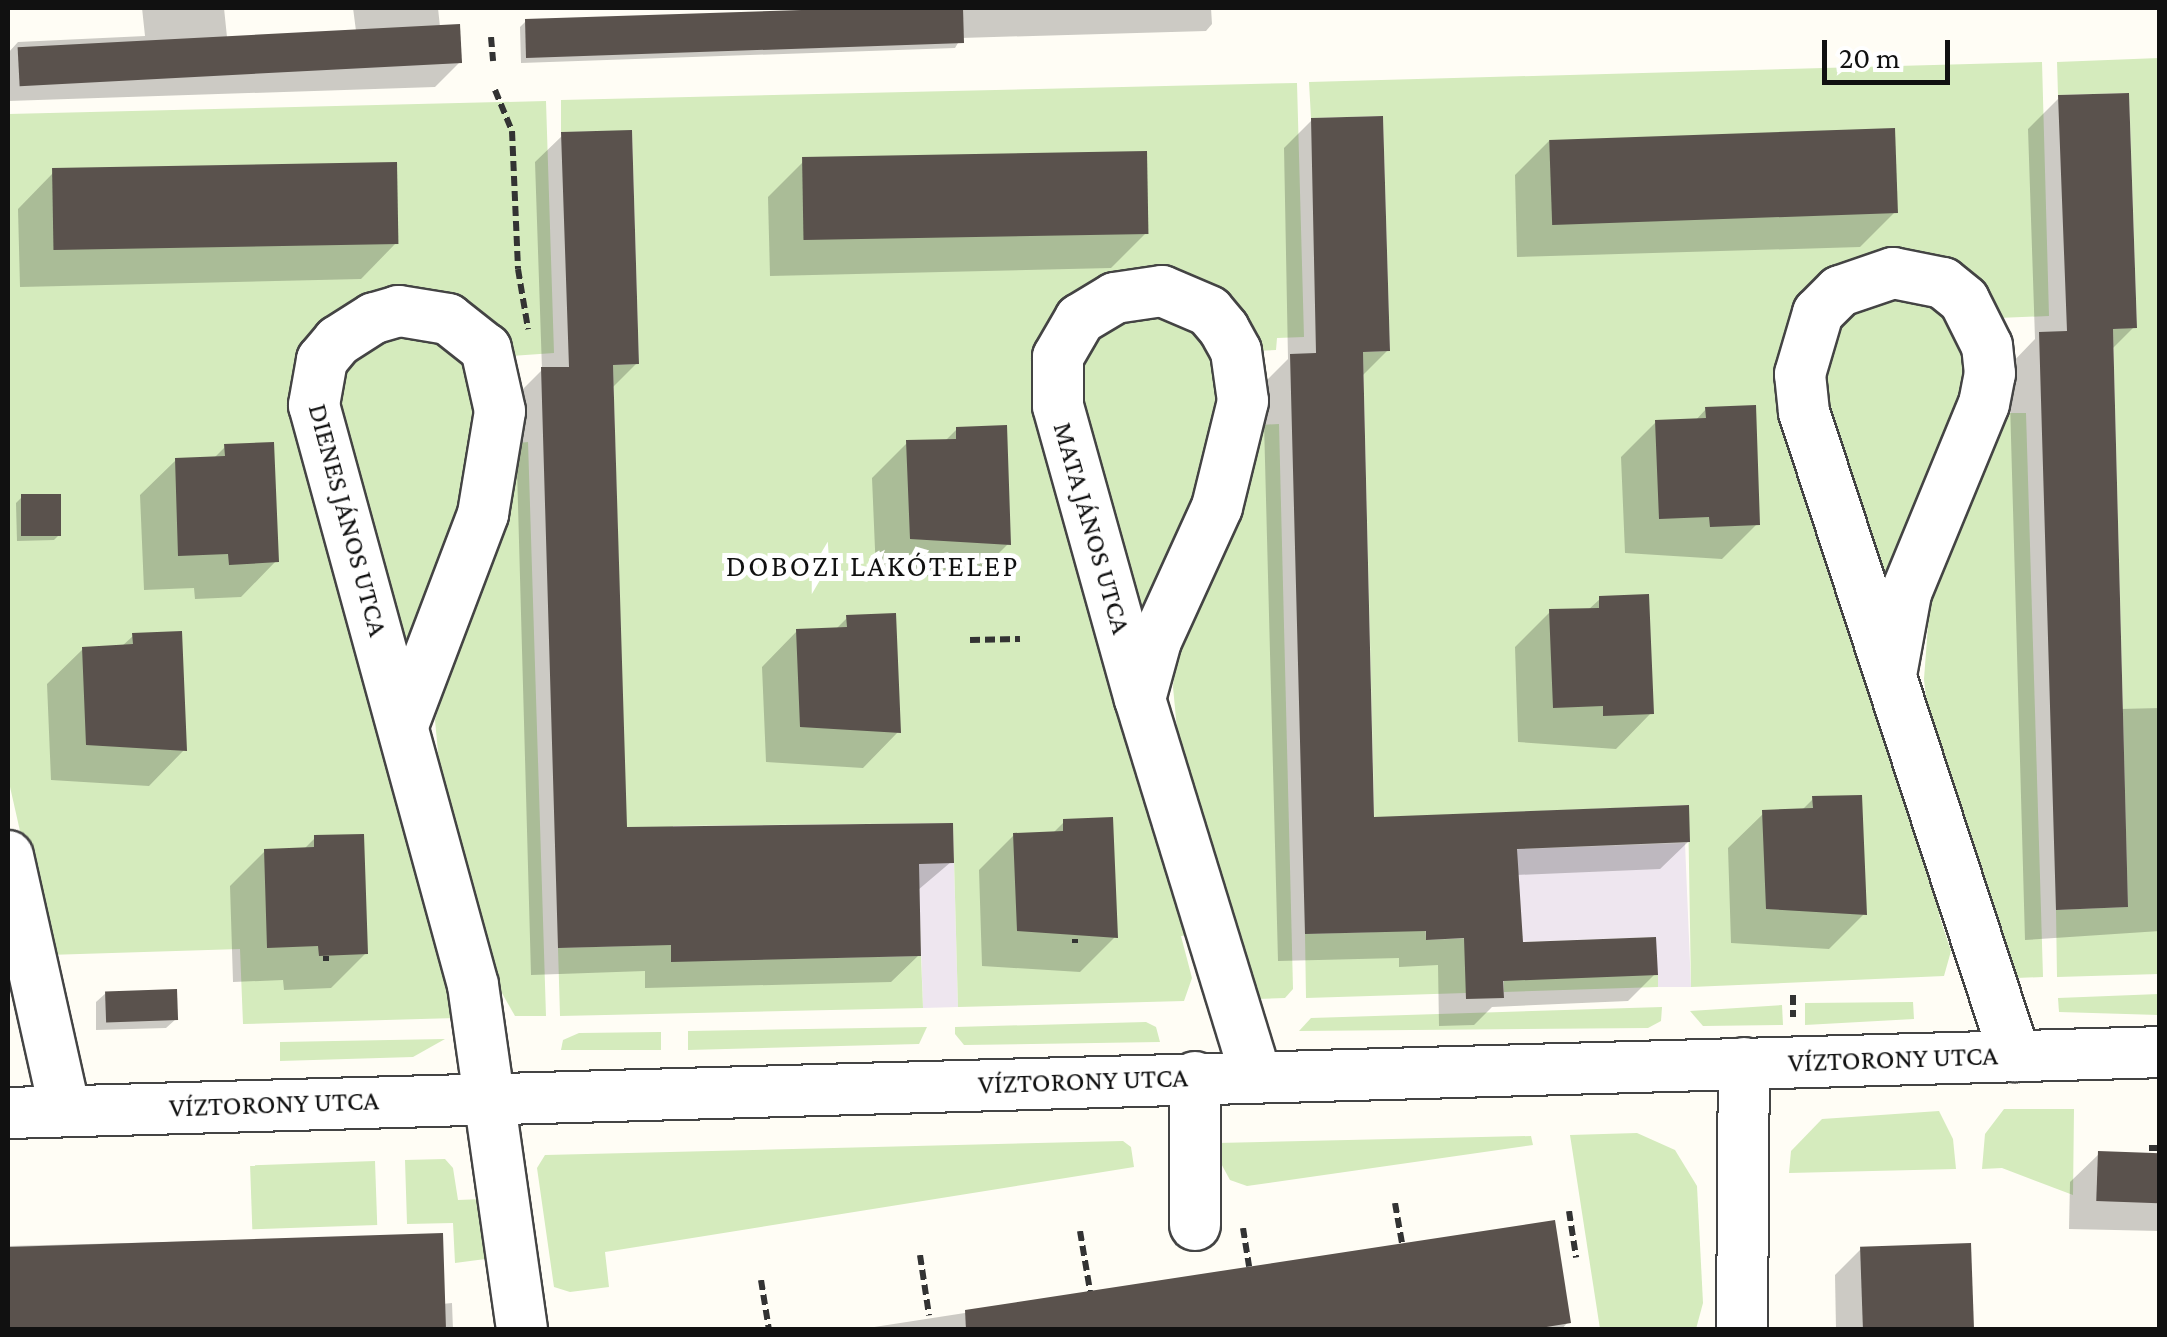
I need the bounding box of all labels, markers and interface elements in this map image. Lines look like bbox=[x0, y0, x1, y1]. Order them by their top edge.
scale bar bbox=[1827, 20, 1954, 82]
text: 20 m bbox=[1839, 41, 1900, 74]
street label: DIENES JÁNOS UTCA bbox=[301, 400, 395, 640]
street label: MATA JÁNOS UTCA bbox=[1046, 418, 1138, 638]
district label: DOBOZI LAKÓTELEP bbox=[726, 548, 1020, 584]
street label: VÍZTORONY UTCA bbox=[1787, 1039, 1999, 1079]
street label: VÍZTORONY UTCA bbox=[977, 1061, 1189, 1101]
street label: VÍZTORONY UTCA bbox=[168, 1084, 380, 1124]

